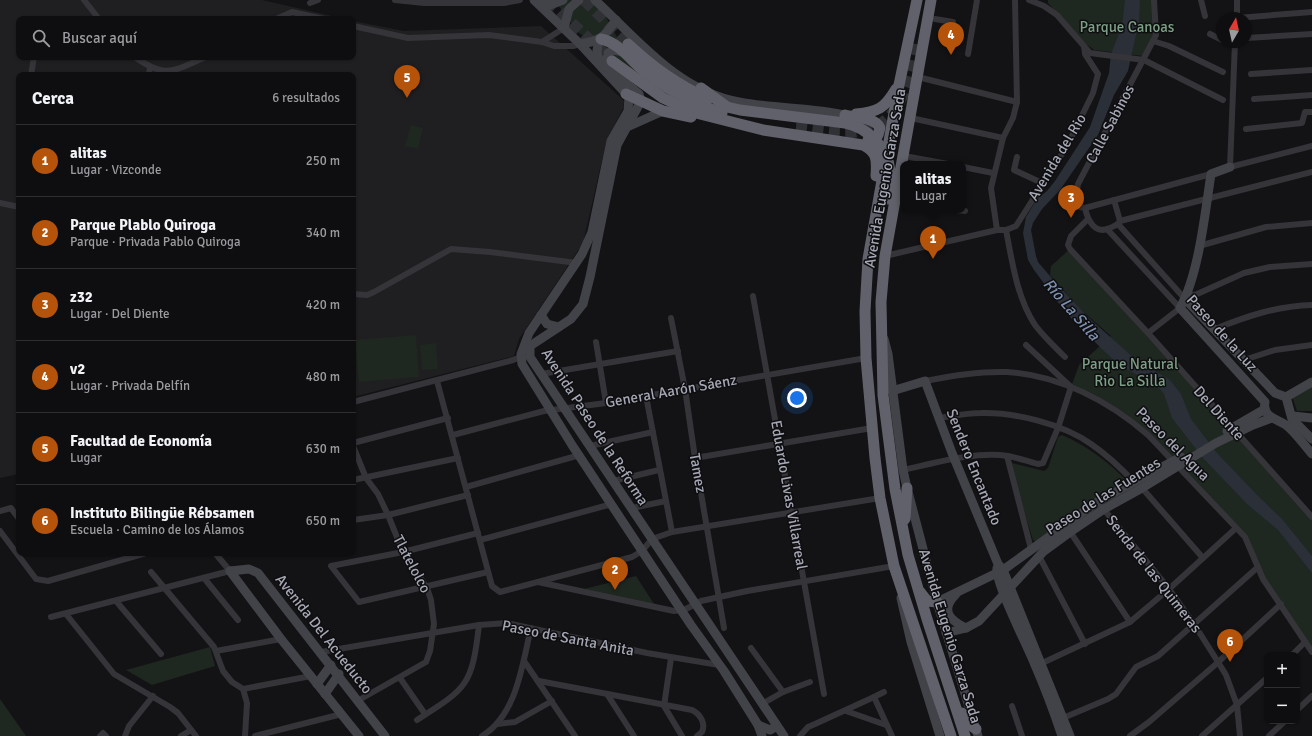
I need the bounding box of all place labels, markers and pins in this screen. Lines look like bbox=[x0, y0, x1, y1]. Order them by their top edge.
pin: 4 bbox=[938, 22, 964, 55]
pin: 5 bbox=[394, 65, 420, 98]
pin: 3 bbox=[1058, 185, 1084, 218]
pin: 1 bbox=[920, 226, 946, 259]
pin: 2 bbox=[602, 557, 628, 590]
pin: 6 bbox=[1217, 629, 1243, 662]

